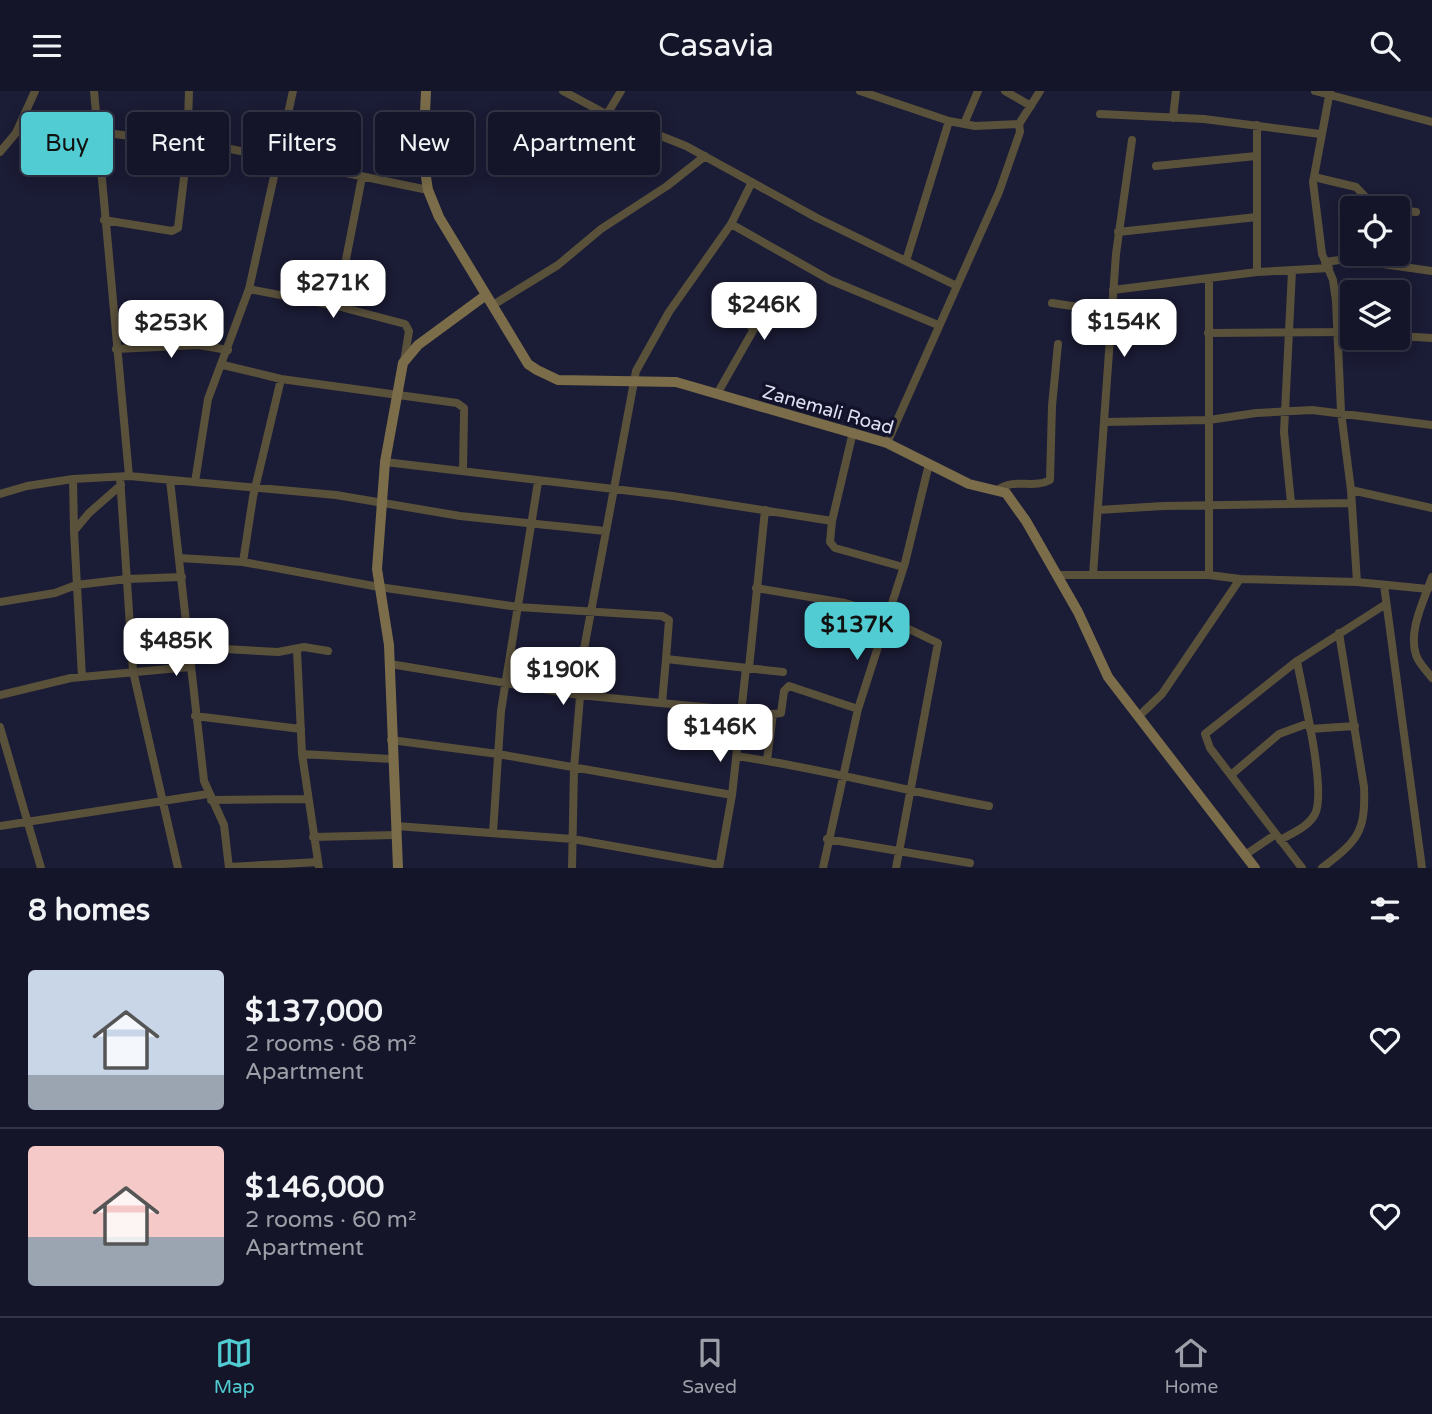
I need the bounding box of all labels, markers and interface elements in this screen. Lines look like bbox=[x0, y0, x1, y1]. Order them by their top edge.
icon: menu bbox=[28, 27, 66, 65]
text: Casavia bbox=[658, 27, 774, 65]
icon: search bbox=[1366, 27, 1404, 65]
chip: Buy bbox=[21, 112, 113, 175]
chip: Rent bbox=[127, 112, 229, 175]
chip: Filters bbox=[243, 112, 361, 175]
chip: New bbox=[375, 112, 474, 175]
chip: Apartment bbox=[488, 112, 660, 175]
map controls bbox=[1340, 196, 1410, 350]
button: locate bbox=[1340, 196, 1410, 266]
pin: $271K bbox=[284, 261, 382, 320]
text: $271K bbox=[297, 269, 369, 297]
button: layers bbox=[1340, 280, 1410, 350]
pin: $246K bbox=[715, 282, 813, 342]
text: $246K bbox=[728, 291, 800, 319]
pin: $154K bbox=[1075, 299, 1173, 359]
pin: $253K bbox=[122, 301, 220, 360]
text: $154K bbox=[1088, 308, 1160, 336]
text: $253K bbox=[135, 309, 207, 337]
street label: Zanemali Road bbox=[760, 381, 896, 439]
pin: $137K bbox=[808, 603, 906, 662]
text: $137K bbox=[821, 611, 893, 639]
pin: $485K bbox=[127, 619, 225, 678]
text: $485K bbox=[140, 627, 212, 655]
pin: $190K bbox=[514, 647, 612, 707]
text: $190K bbox=[527, 656, 599, 684]
pin: $146K bbox=[671, 705, 769, 764]
text: $146K bbox=[684, 713, 756, 741]
icon: filters bbox=[1366, 891, 1404, 929]
text: 8 homes bbox=[28, 892, 150, 929]
text: $137,000 bbox=[245, 993, 383, 1030]
icon: home bbox=[84, 998, 168, 1082]
icon: heart bbox=[1366, 1021, 1404, 1059]
text: 2 rooms · 68 m² bbox=[245, 1030, 416, 1058]
text: Apartment bbox=[245, 1058, 364, 1086]
text: $146,000 bbox=[245, 1169, 384, 1206]
icon: home bbox=[84, 1174, 168, 1258]
icon: heart bbox=[1366, 1197, 1404, 1235]
text: 2 rooms · 60 m² bbox=[245, 1206, 416, 1234]
text: Apartment bbox=[245, 1234, 364, 1262]
tab: Map bbox=[214, 1334, 255, 1398]
tab: Saved bbox=[682, 1334, 737, 1398]
tab: Home bbox=[1164, 1334, 1218, 1398]

